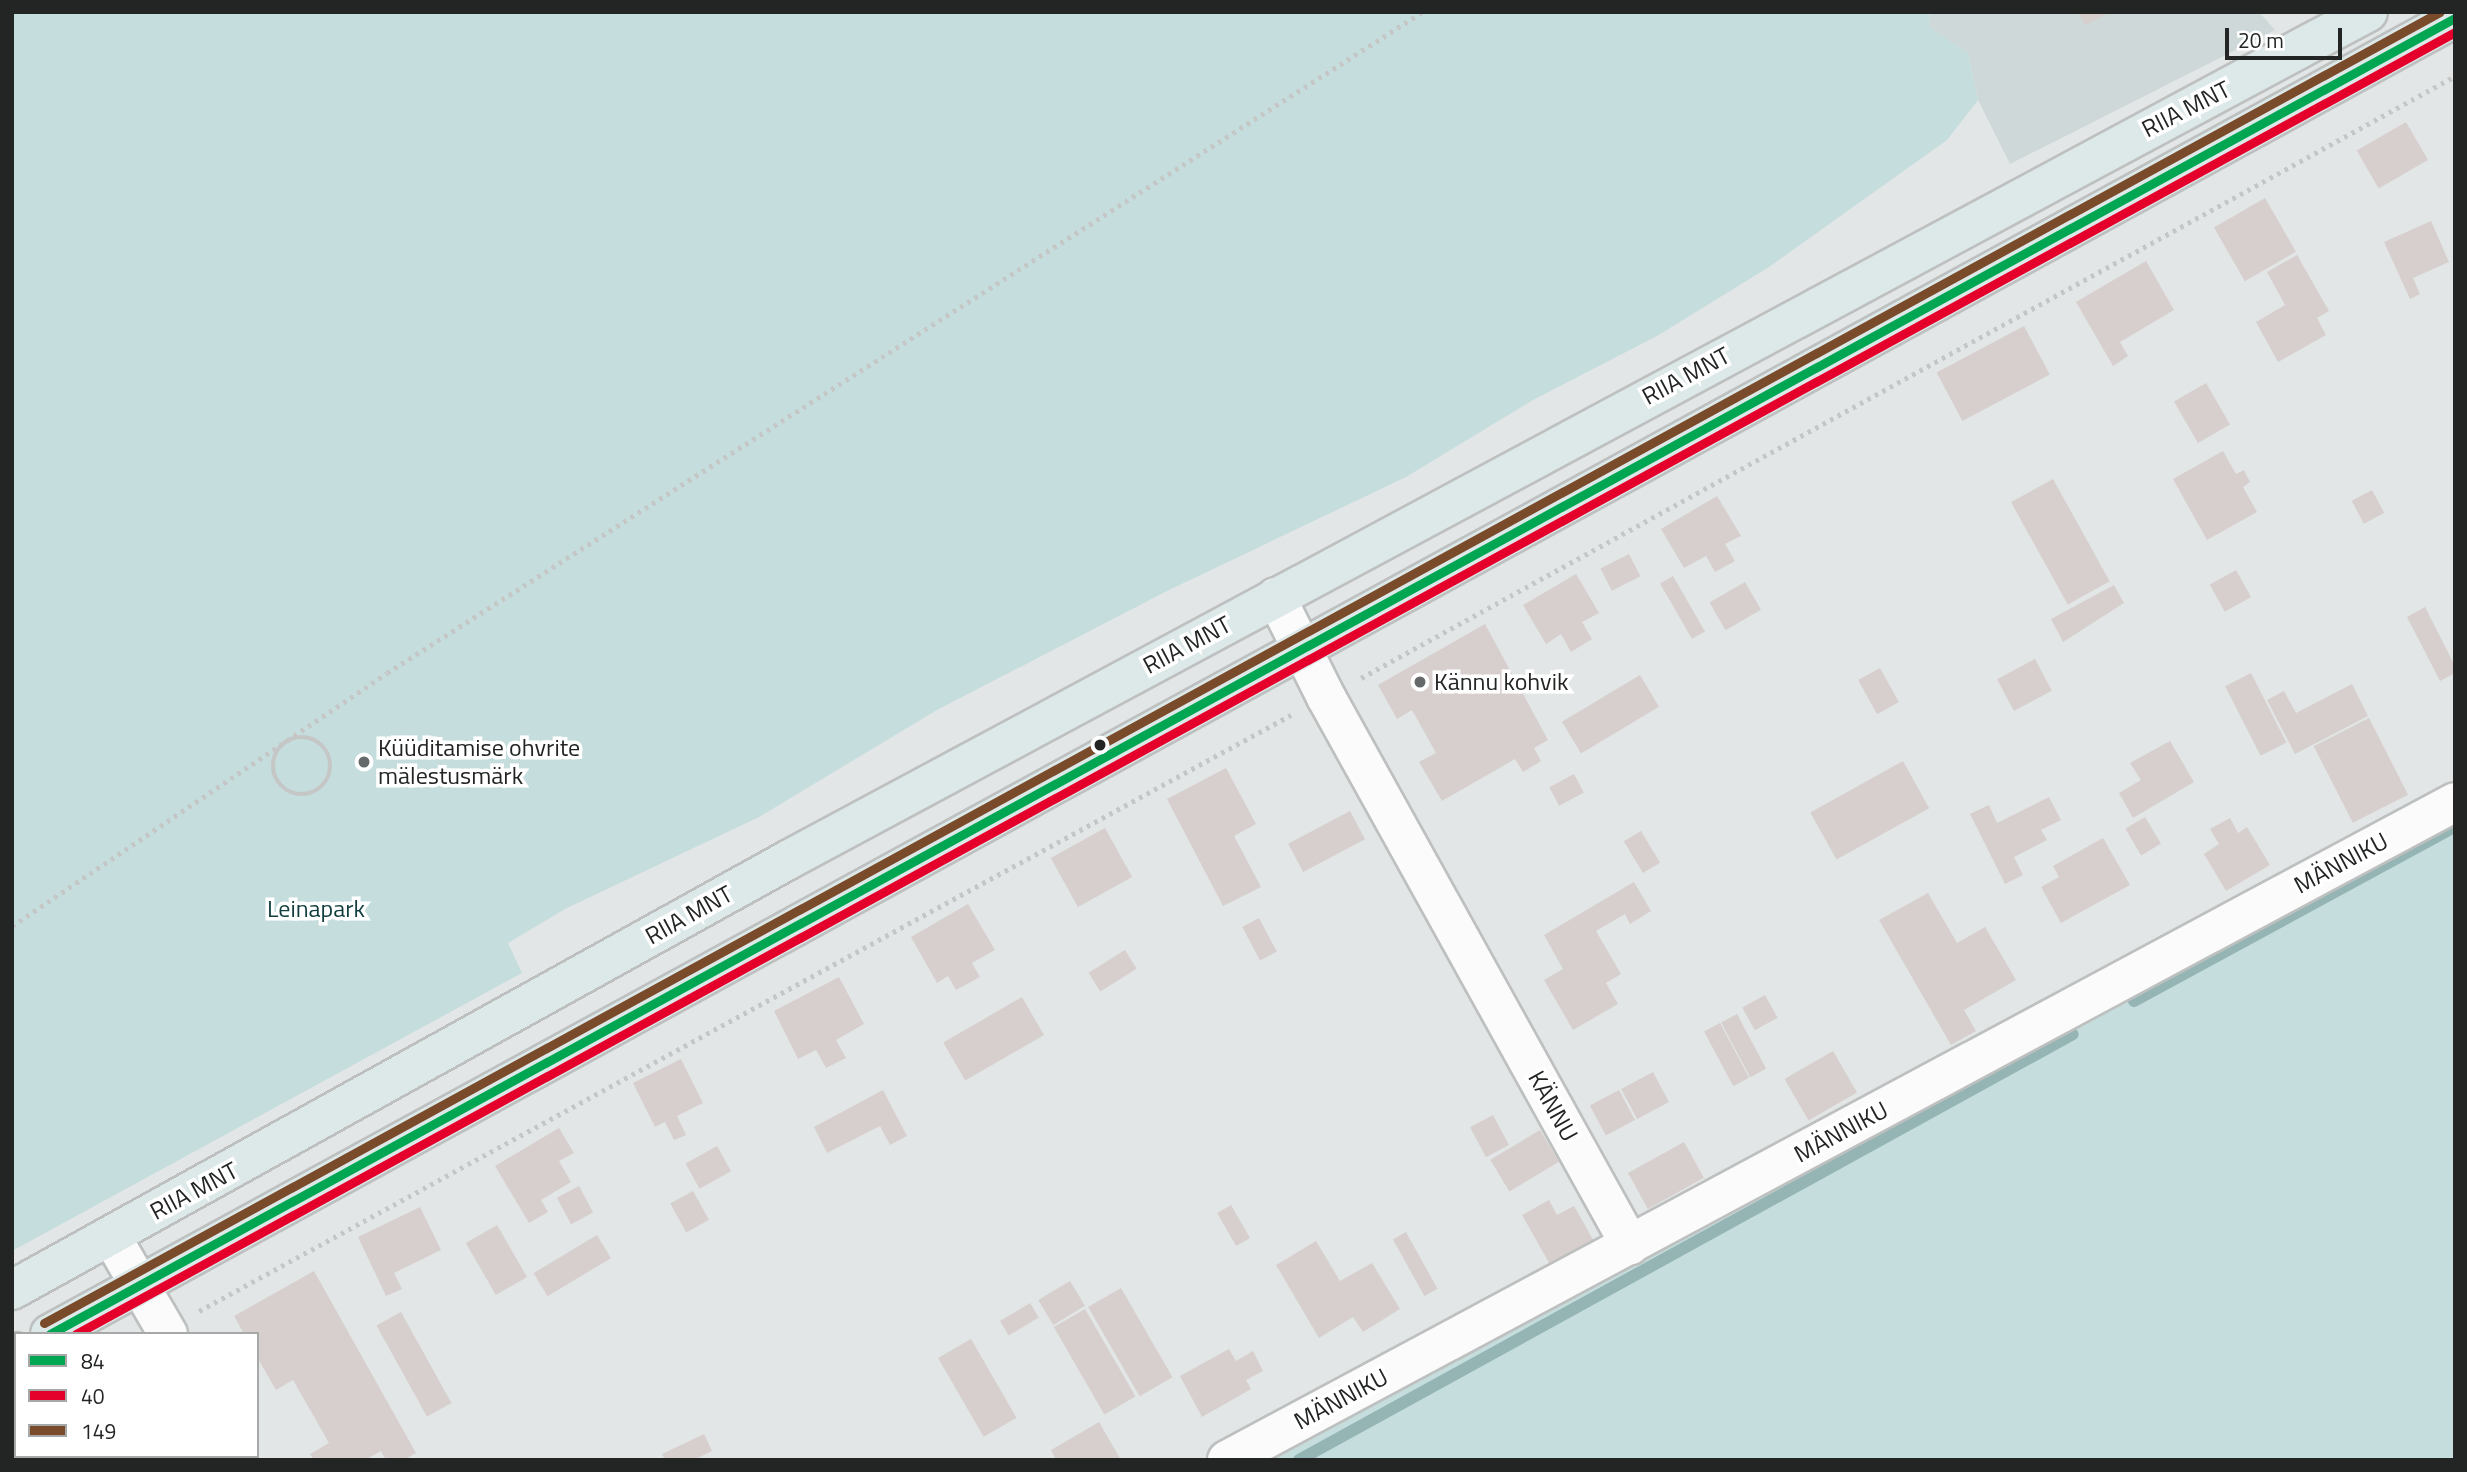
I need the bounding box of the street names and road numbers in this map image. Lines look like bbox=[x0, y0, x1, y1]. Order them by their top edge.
street label: RIIA MNT bbox=[2137, 75, 2235, 143]
street label: RIIA MNT bbox=[1637, 341, 1735, 411]
street label: RIIA MNT bbox=[1138, 610, 1236, 680]
street label: MÄNNIKU bbox=[2289, 826, 2393, 900]
street label: RIIA MNT bbox=[640, 879, 738, 951]
street label: KÄNNU bbox=[1522, 1066, 1584, 1146]
street label: MÄNNIKU bbox=[1789, 1095, 1893, 1169]
street label: RIIA MNT bbox=[145, 1156, 243, 1226]
street label: MÄNNIKU bbox=[1289, 1362, 1393, 1436]

